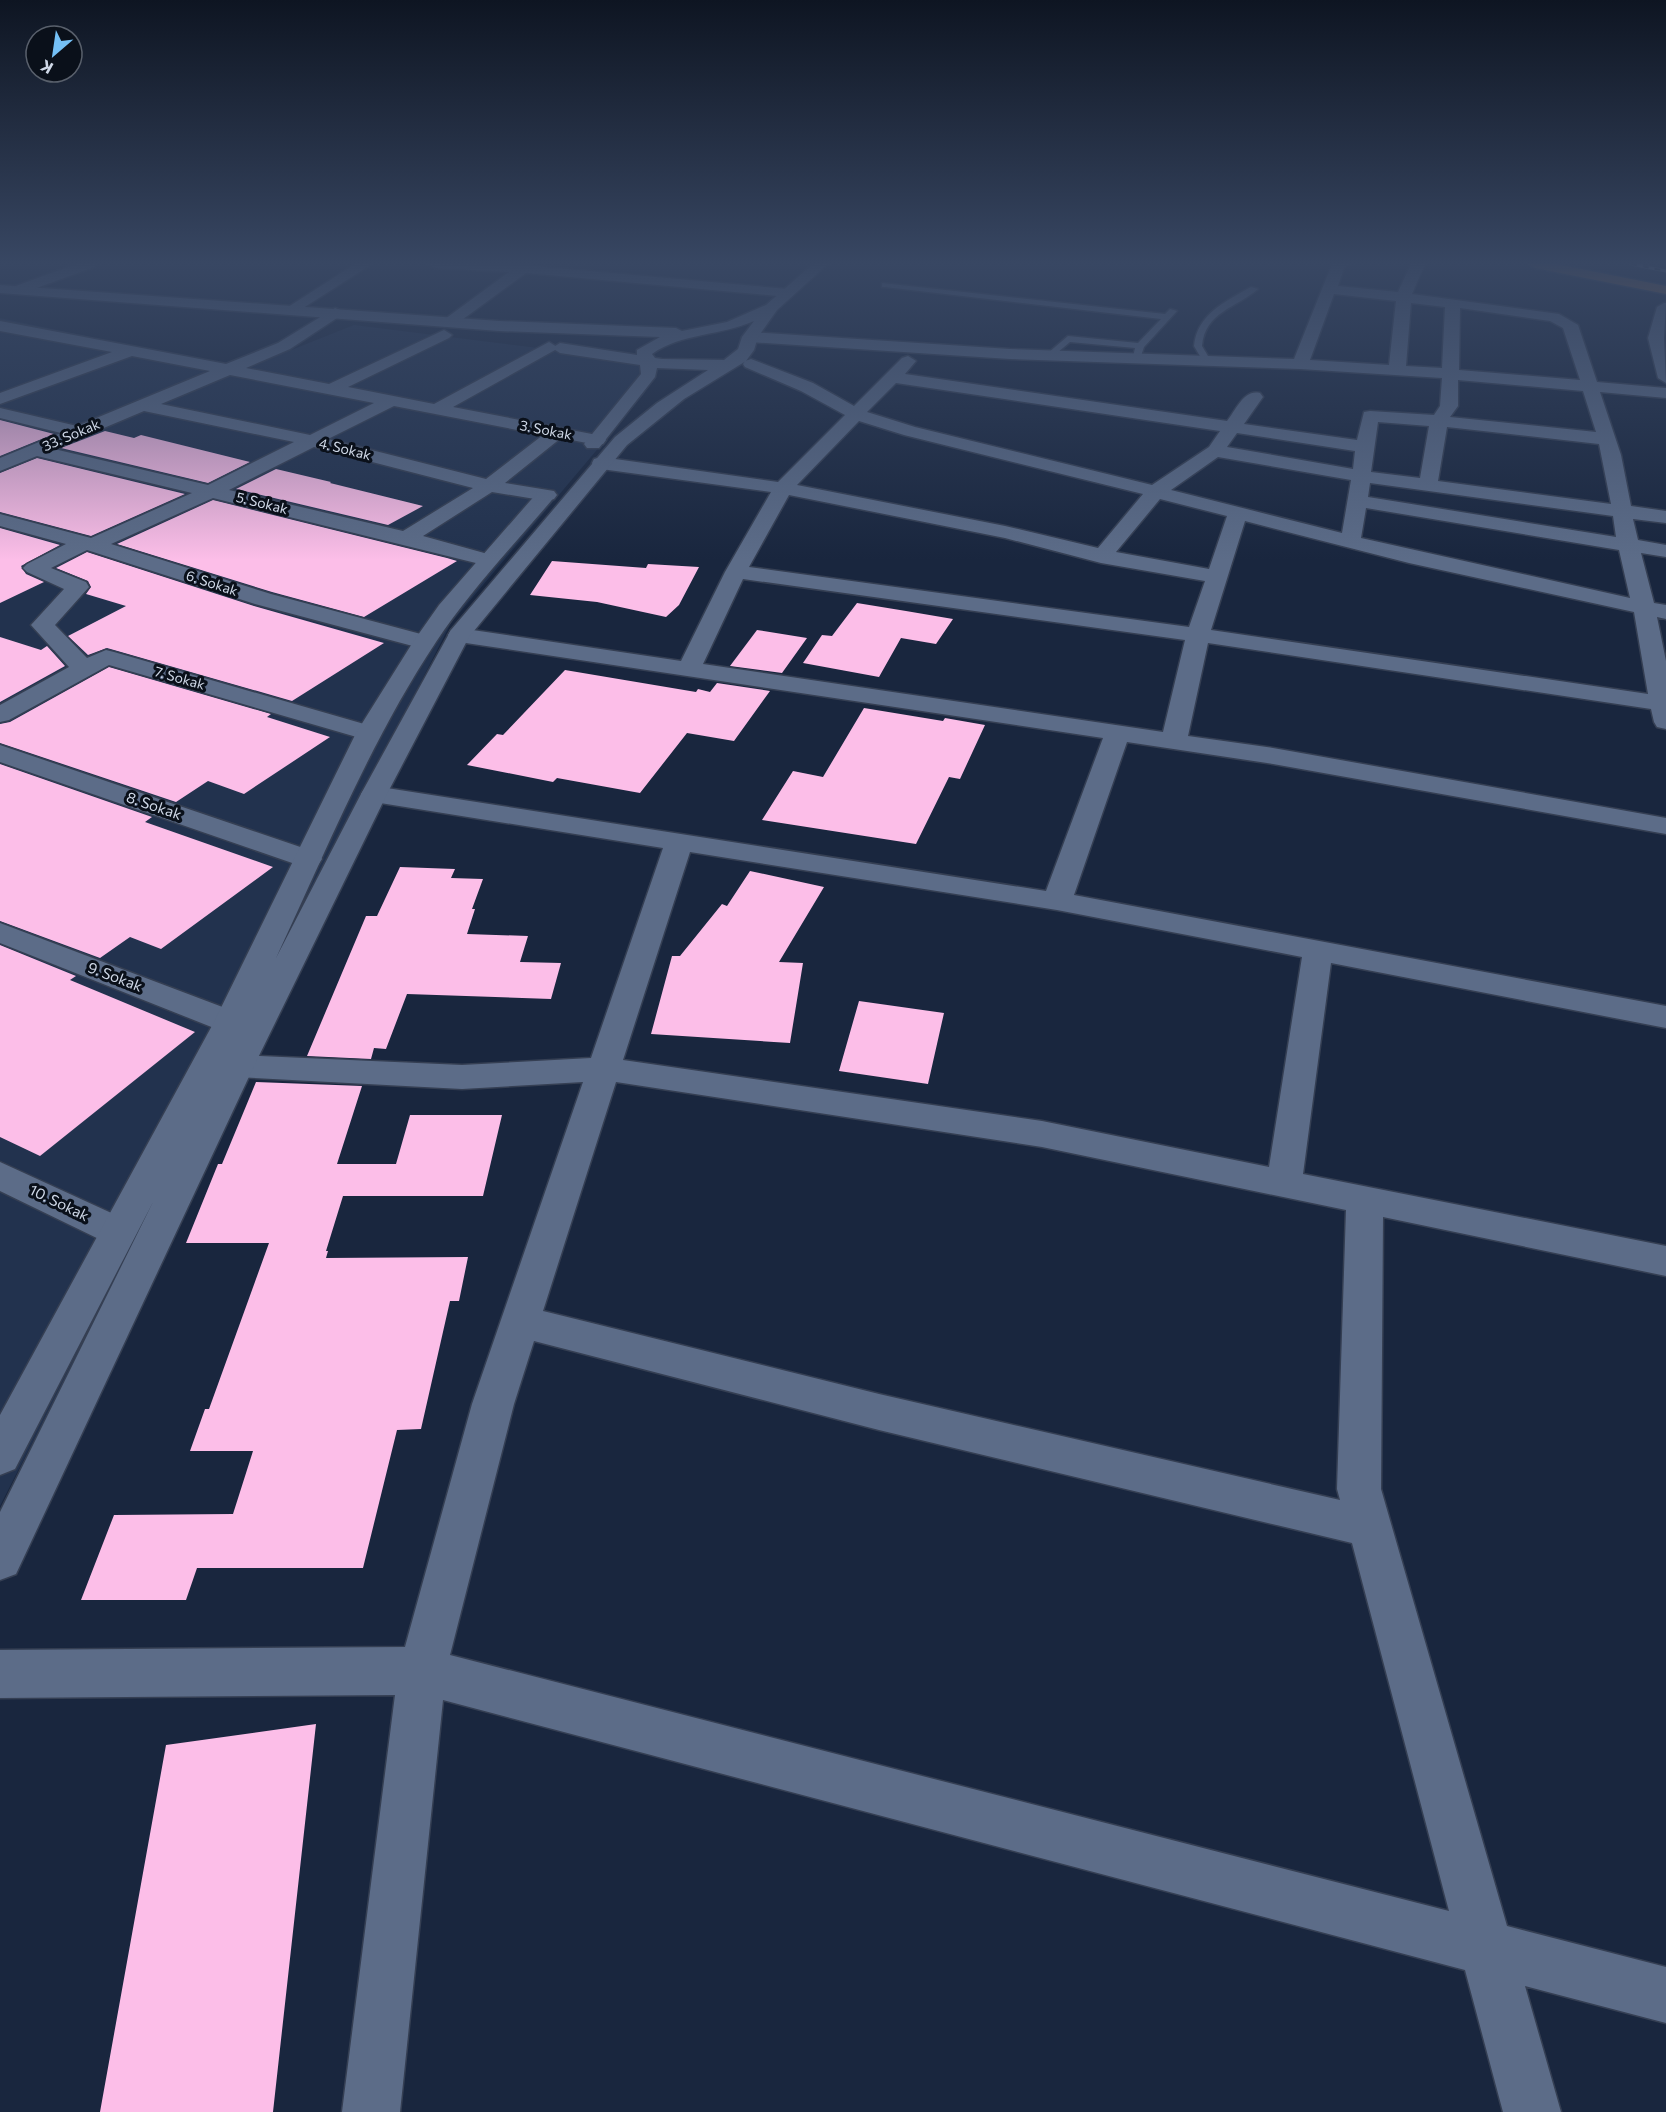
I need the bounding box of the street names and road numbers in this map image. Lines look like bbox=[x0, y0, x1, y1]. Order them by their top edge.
street label: 33. Sokak bbox=[40, 415, 102, 454]
street label: 3. Sokak bbox=[519, 416, 574, 443]
street label: 4. Sokak bbox=[317, 434, 373, 463]
street label: 5. Sokak bbox=[234, 488, 290, 517]
street label: 6. Sokak bbox=[184, 566, 241, 599]
street label: 7. Sokak bbox=[153, 662, 208, 693]
street label: 8. Sokak bbox=[124, 787, 184, 823]
street label: 9. Sokak bbox=[85, 957, 145, 995]
street label: 10. Sokak bbox=[27, 1180, 92, 1224]

